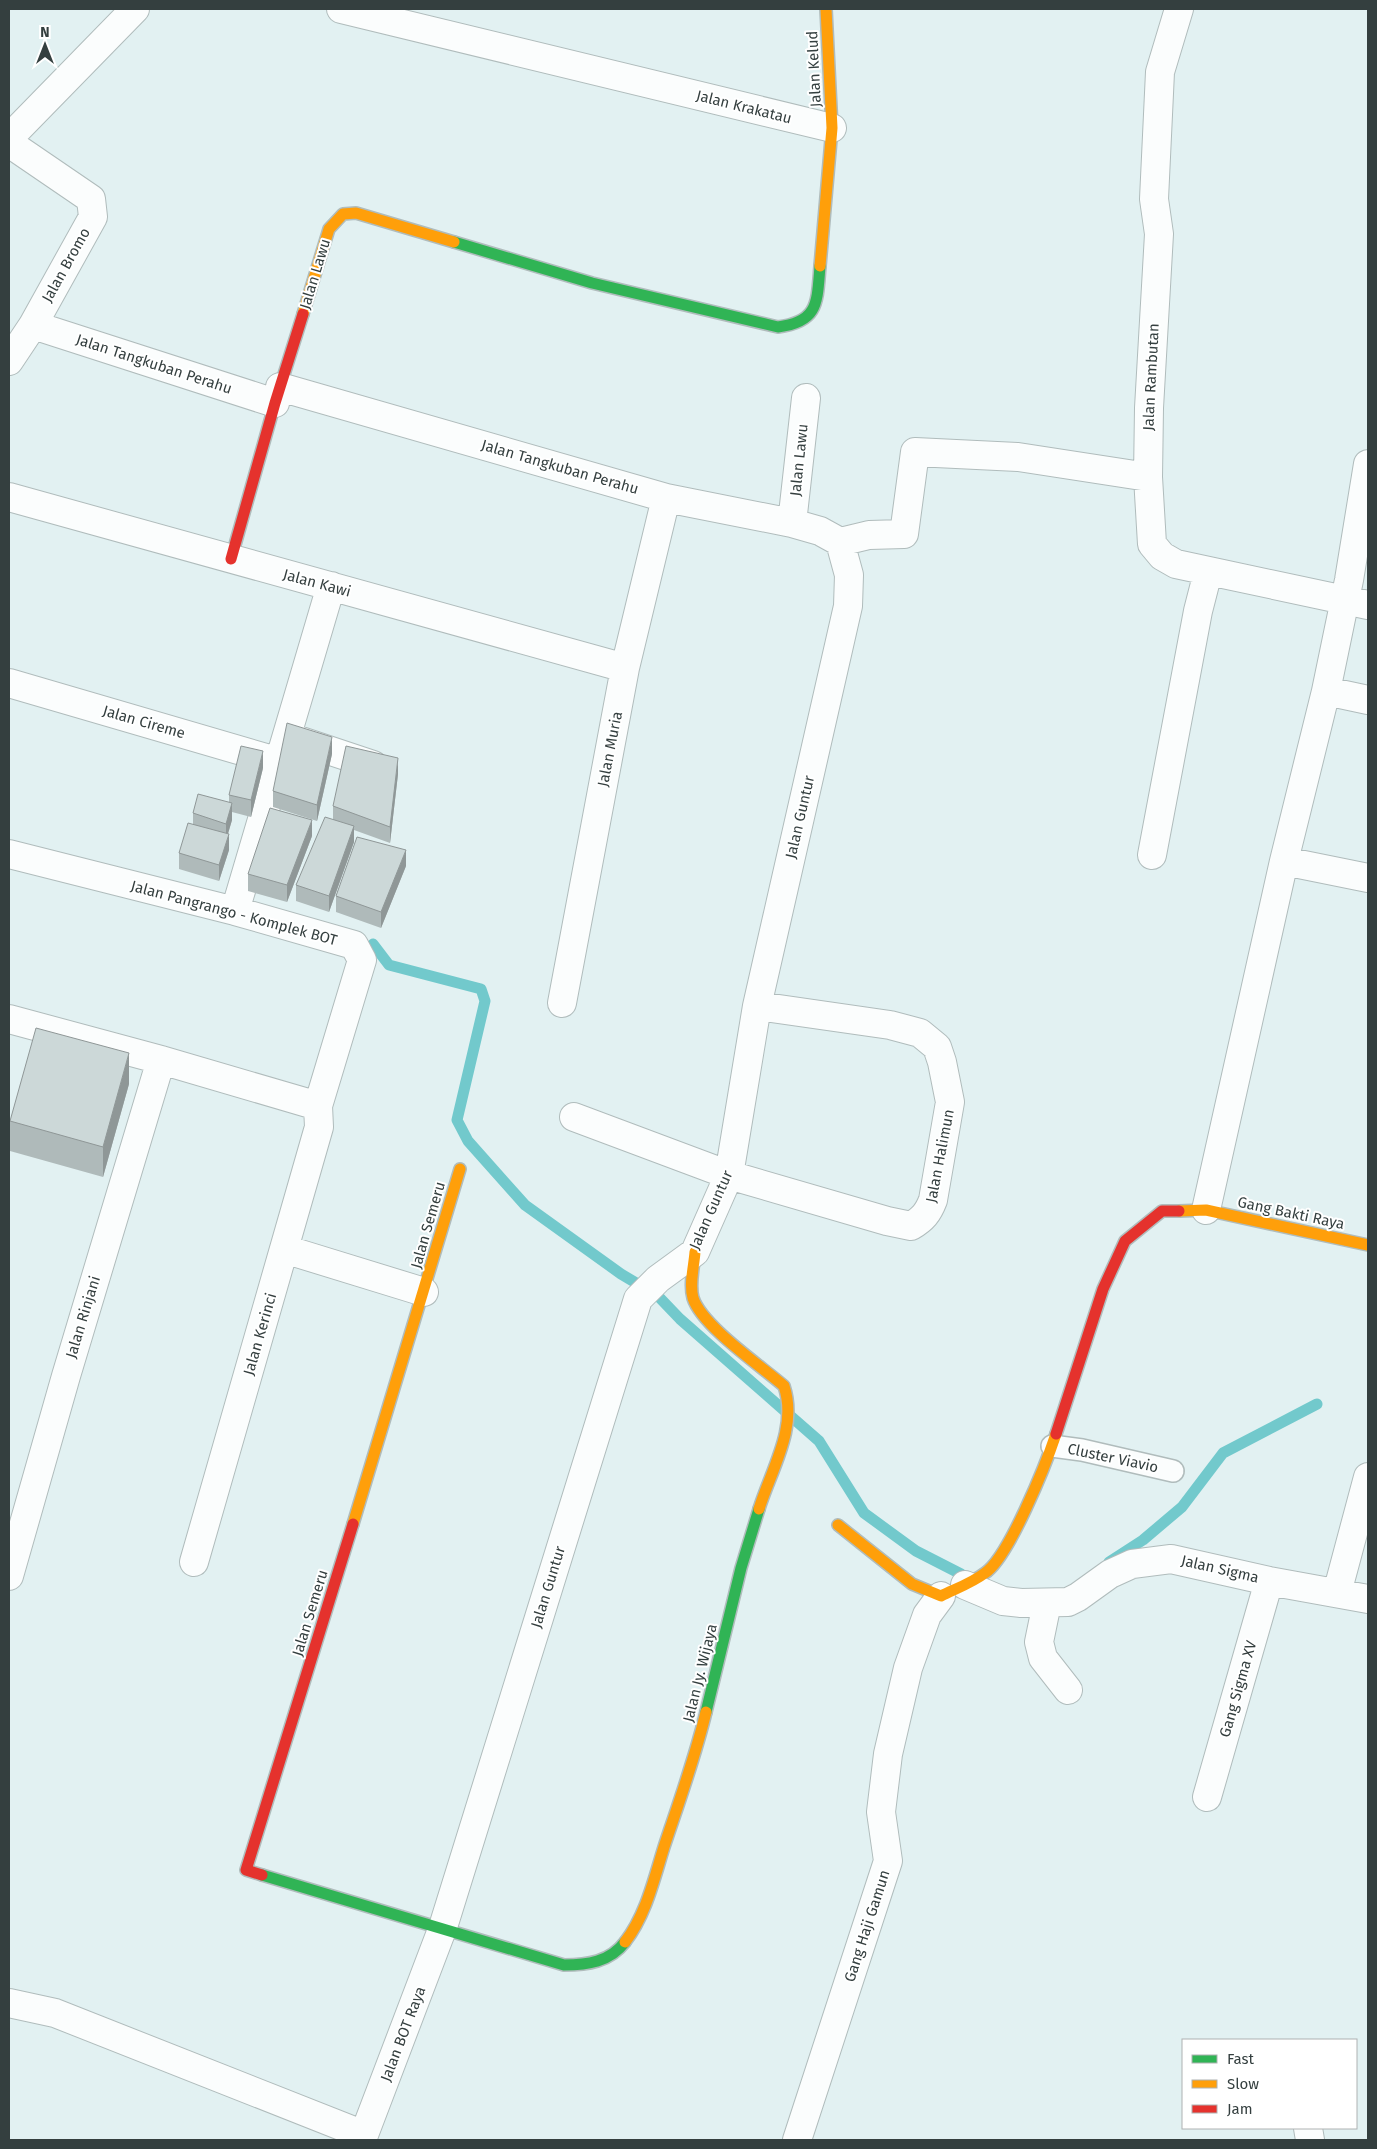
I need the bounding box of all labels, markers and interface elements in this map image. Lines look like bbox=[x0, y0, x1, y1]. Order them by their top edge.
north arrow bbox=[20, 20, 70, 70]
text: N bbox=[40, 24, 50, 41]
street label: Jalan Kelud bbox=[803, 30, 825, 108]
street label: Jalan Krakatau bbox=[694, 86, 794, 128]
street label: Jalan Bromo bbox=[38, 224, 94, 306]
street label: Jalan Lawu bbox=[296, 237, 334, 311]
street label: Jalan Rambutan bbox=[1139, 323, 1163, 431]
street label: Jalan Tangkuban Perahu bbox=[74, 330, 234, 398]
street label: Jalan Lawu bbox=[786, 423, 812, 497]
street label: Jalan Tangkuban Perahu bbox=[479, 436, 641, 498]
street label: Jalan Kawi bbox=[281, 565, 353, 601]
street label: Jalan Cireme bbox=[101, 702, 187, 742]
street label: Jalan Muria bbox=[594, 710, 626, 788]
street label: Jalan Guntur bbox=[782, 773, 818, 860]
street label: Jalan Pangrango - Komplek BOT bbox=[129, 877, 339, 949]
street label: Jalan Halimun bbox=[922, 1108, 958, 1204]
street label: Jalan Guntur bbox=[686, 1167, 737, 1252]
street label: Jalan Semeru bbox=[407, 1179, 449, 1271]
street label: Gang Bakti Raya bbox=[1236, 1193, 1346, 1233]
street label: Jalan Rinjani bbox=[62, 1274, 104, 1360]
street label: Jalan Kerinci bbox=[240, 1291, 280, 1377]
street label: Cluster Viavio bbox=[1066, 1440, 1160, 1476]
street label: Jalan Guntur bbox=[527, 1544, 569, 1630]
street label: Jalan Sigma bbox=[1179, 1551, 1261, 1587]
street label: Jalan Semeru bbox=[288, 1567, 332, 1659]
street label: Jalan Jy. Wijaya bbox=[679, 1622, 721, 1724]
street label: Gang Sigma XV bbox=[1216, 1638, 1261, 1739]
street label: Gang Haji Gamun bbox=[840, 1868, 894, 1984]
street label: Jalan BOT Raya bbox=[377, 1984, 429, 2084]
legend bbox=[1182, 2039, 1357, 2129]
text: Fast bbox=[1227, 2050, 1254, 2068]
text: Slow bbox=[1227, 2075, 1259, 2093]
text: Jam bbox=[1227, 2100, 1253, 2118]

